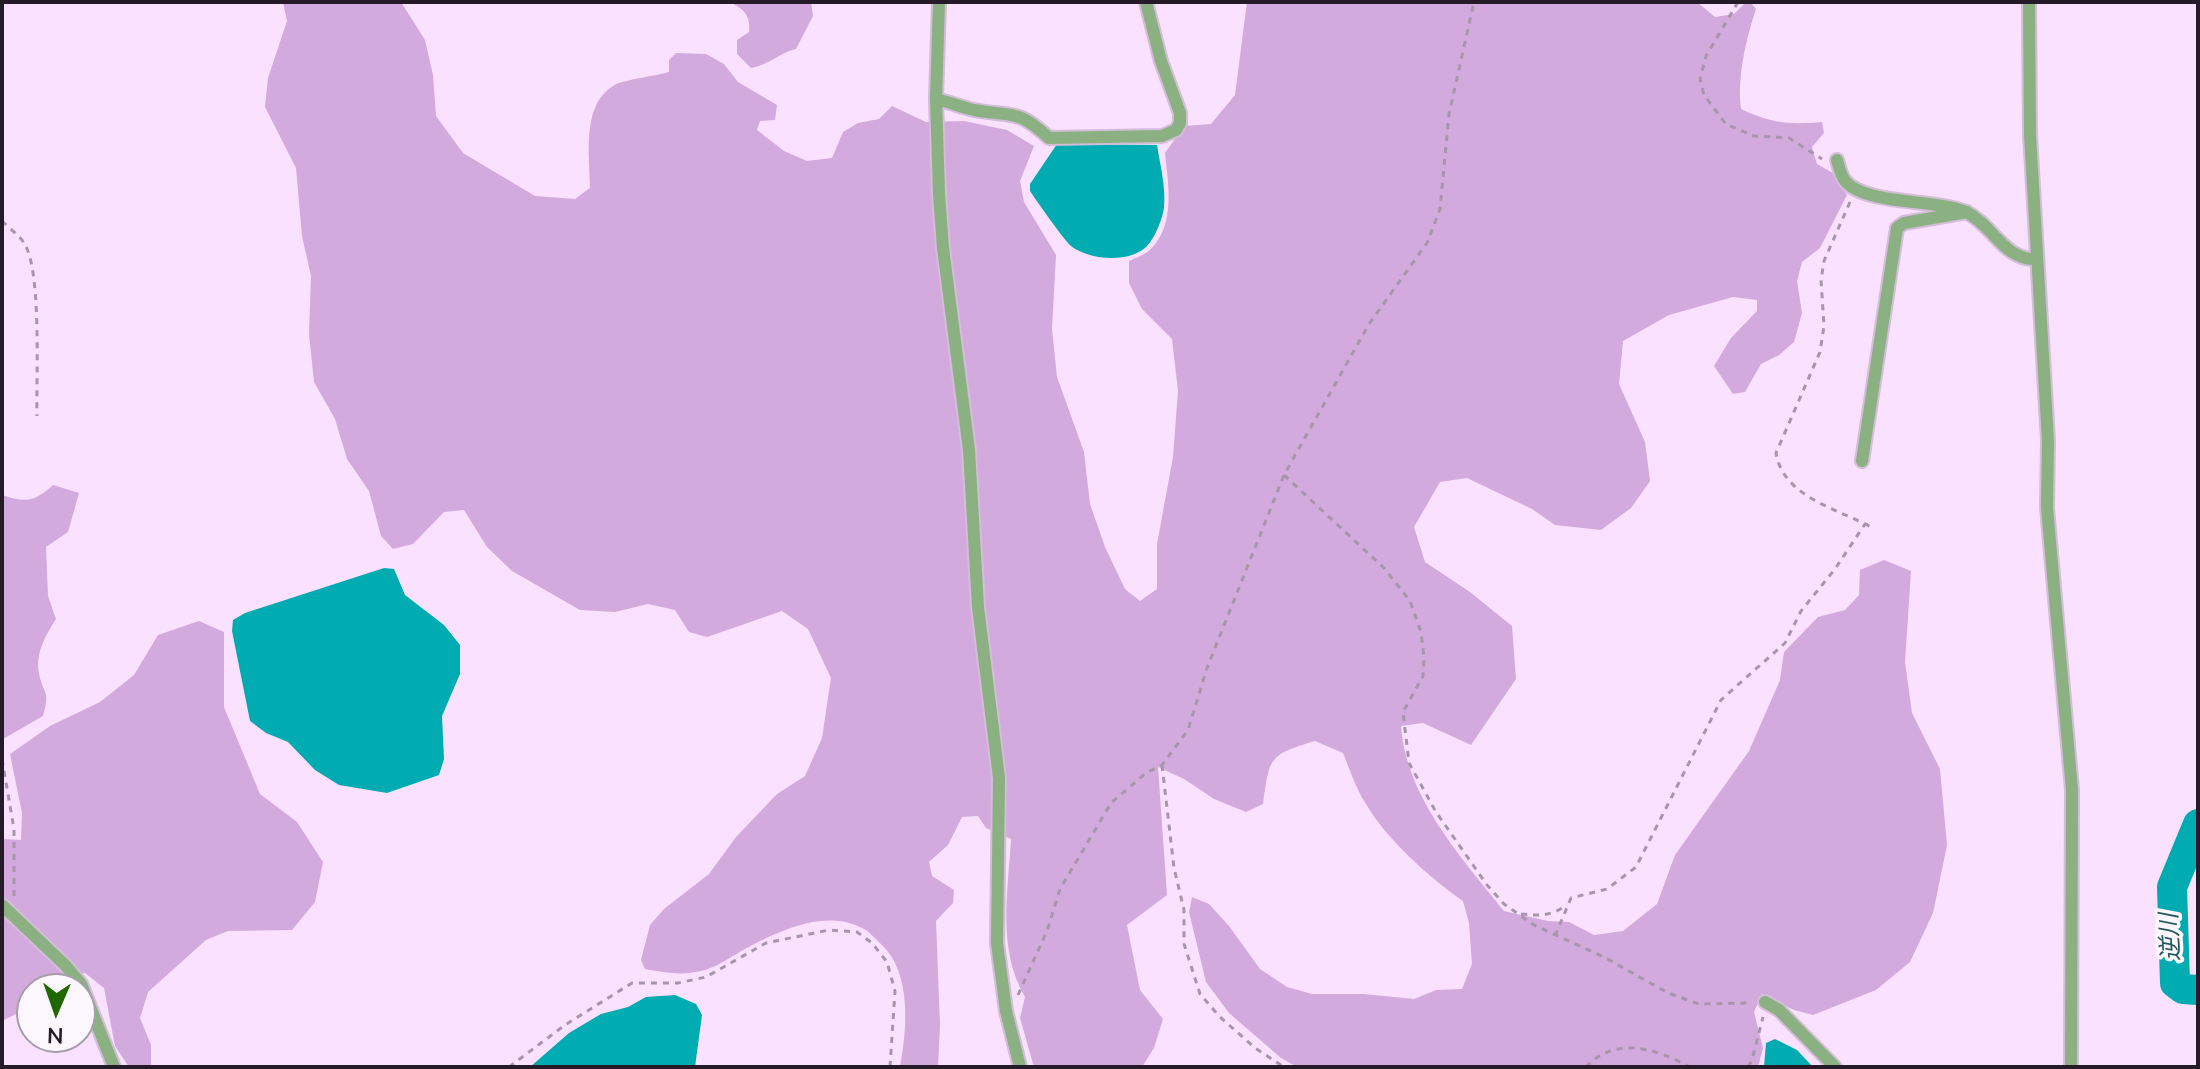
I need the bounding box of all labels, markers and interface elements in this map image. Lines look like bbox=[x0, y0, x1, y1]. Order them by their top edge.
water label: 逆川 bbox=[2156, 912, 2188, 962]
north arrow bbox=[16, 973, 96, 1053]
text: N bbox=[46, 1020, 64, 1050]

